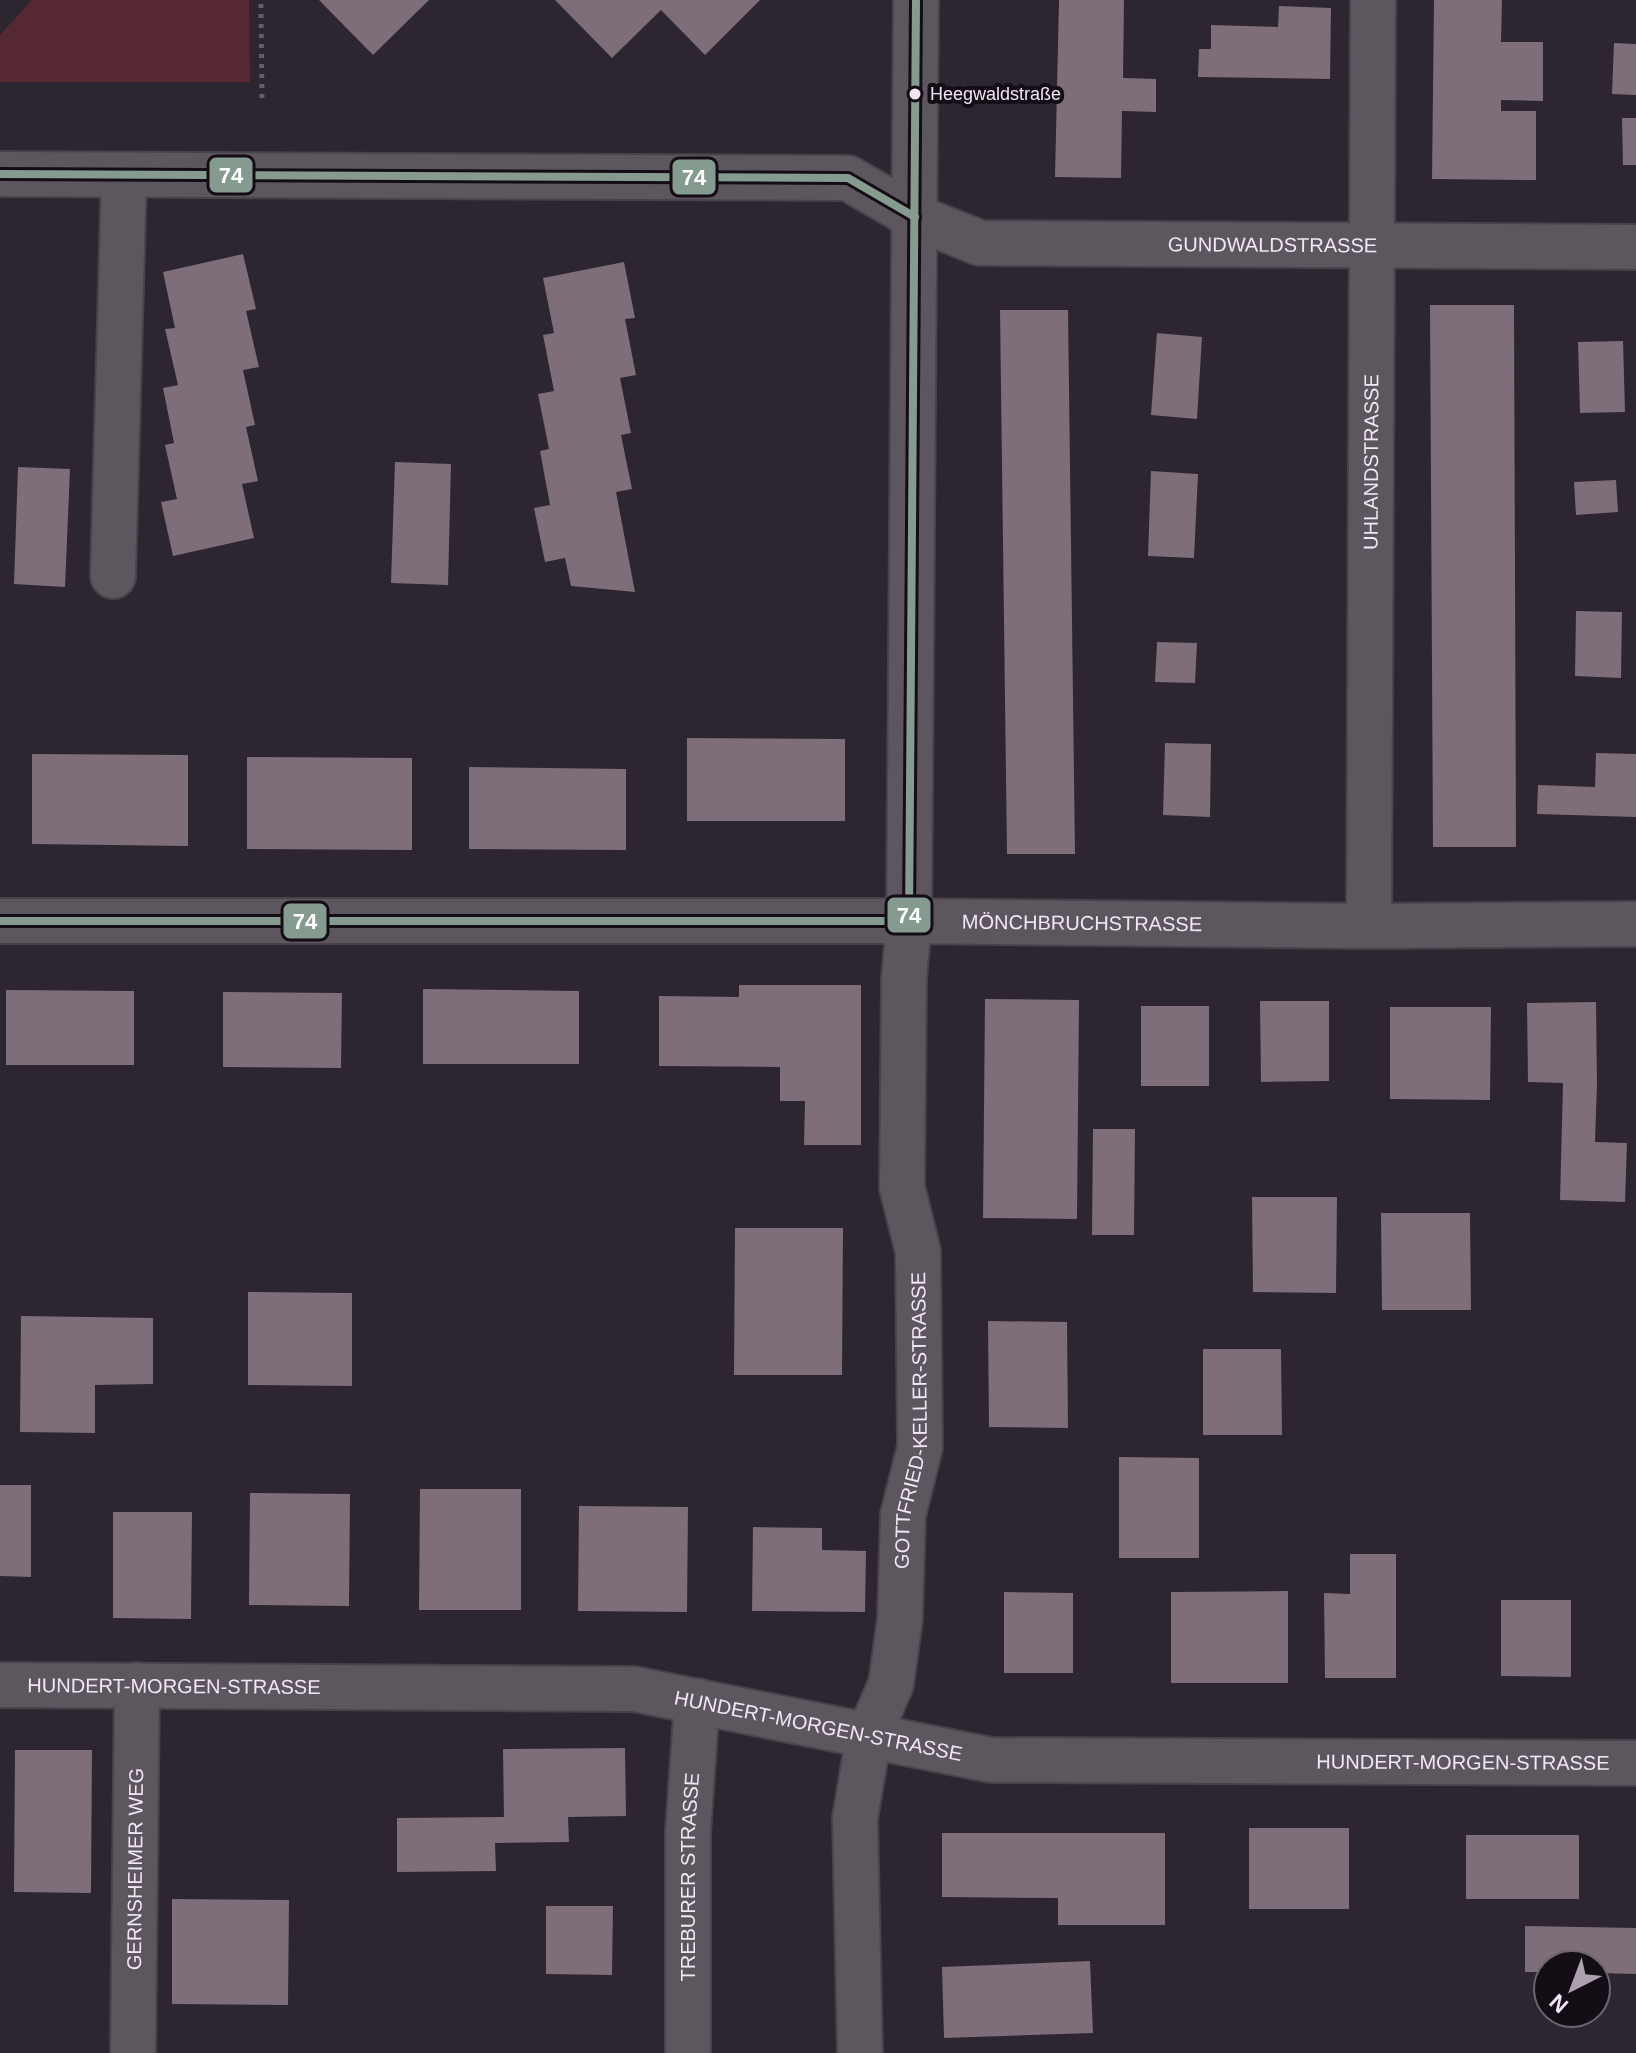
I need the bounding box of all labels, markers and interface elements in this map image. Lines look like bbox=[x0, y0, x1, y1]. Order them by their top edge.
place label: Heegwaldstraße bbox=[930, 84, 1061, 104]
marker: Heegwaldstraße bbox=[907, 86, 923, 102]
line badge: 74 bbox=[208, 156, 254, 194]
line badge: 74 bbox=[671, 158, 717, 196]
text: 74 bbox=[219, 163, 244, 188]
text: 74 bbox=[682, 165, 707, 190]
street label: GUNDWALDSTRASSE bbox=[1168, 233, 1377, 256]
street label: UHLANDSTRASSE bbox=[1360, 374, 1382, 550]
line badge: 74 bbox=[886, 896, 932, 934]
line badge: 74 bbox=[282, 902, 328, 940]
text: 74 bbox=[897, 903, 922, 928]
text: 74 bbox=[293, 909, 318, 934]
street label: MÖNCHBRUCHSTRASSE bbox=[962, 911, 1202, 935]
street label: GOTTFRIED-KELLER-STRASSE bbox=[890, 1272, 931, 1569]
street label: HUNDERT-MORGEN-STRASSE bbox=[27, 1674, 321, 1698]
street label: HUNDERT-MORGEN-STRASSE bbox=[672, 1686, 964, 1765]
street label: HUNDERT-MORGEN-STRASSE bbox=[1316, 1751, 1610, 1774]
street label: GERNSHEIMER WEG bbox=[123, 1768, 147, 1970]
street label: TREBURER STRASSE bbox=[677, 1772, 703, 1982]
north arrow bbox=[1532, 1949, 1612, 2029]
text: N bbox=[1545, 1989, 1573, 2018]

